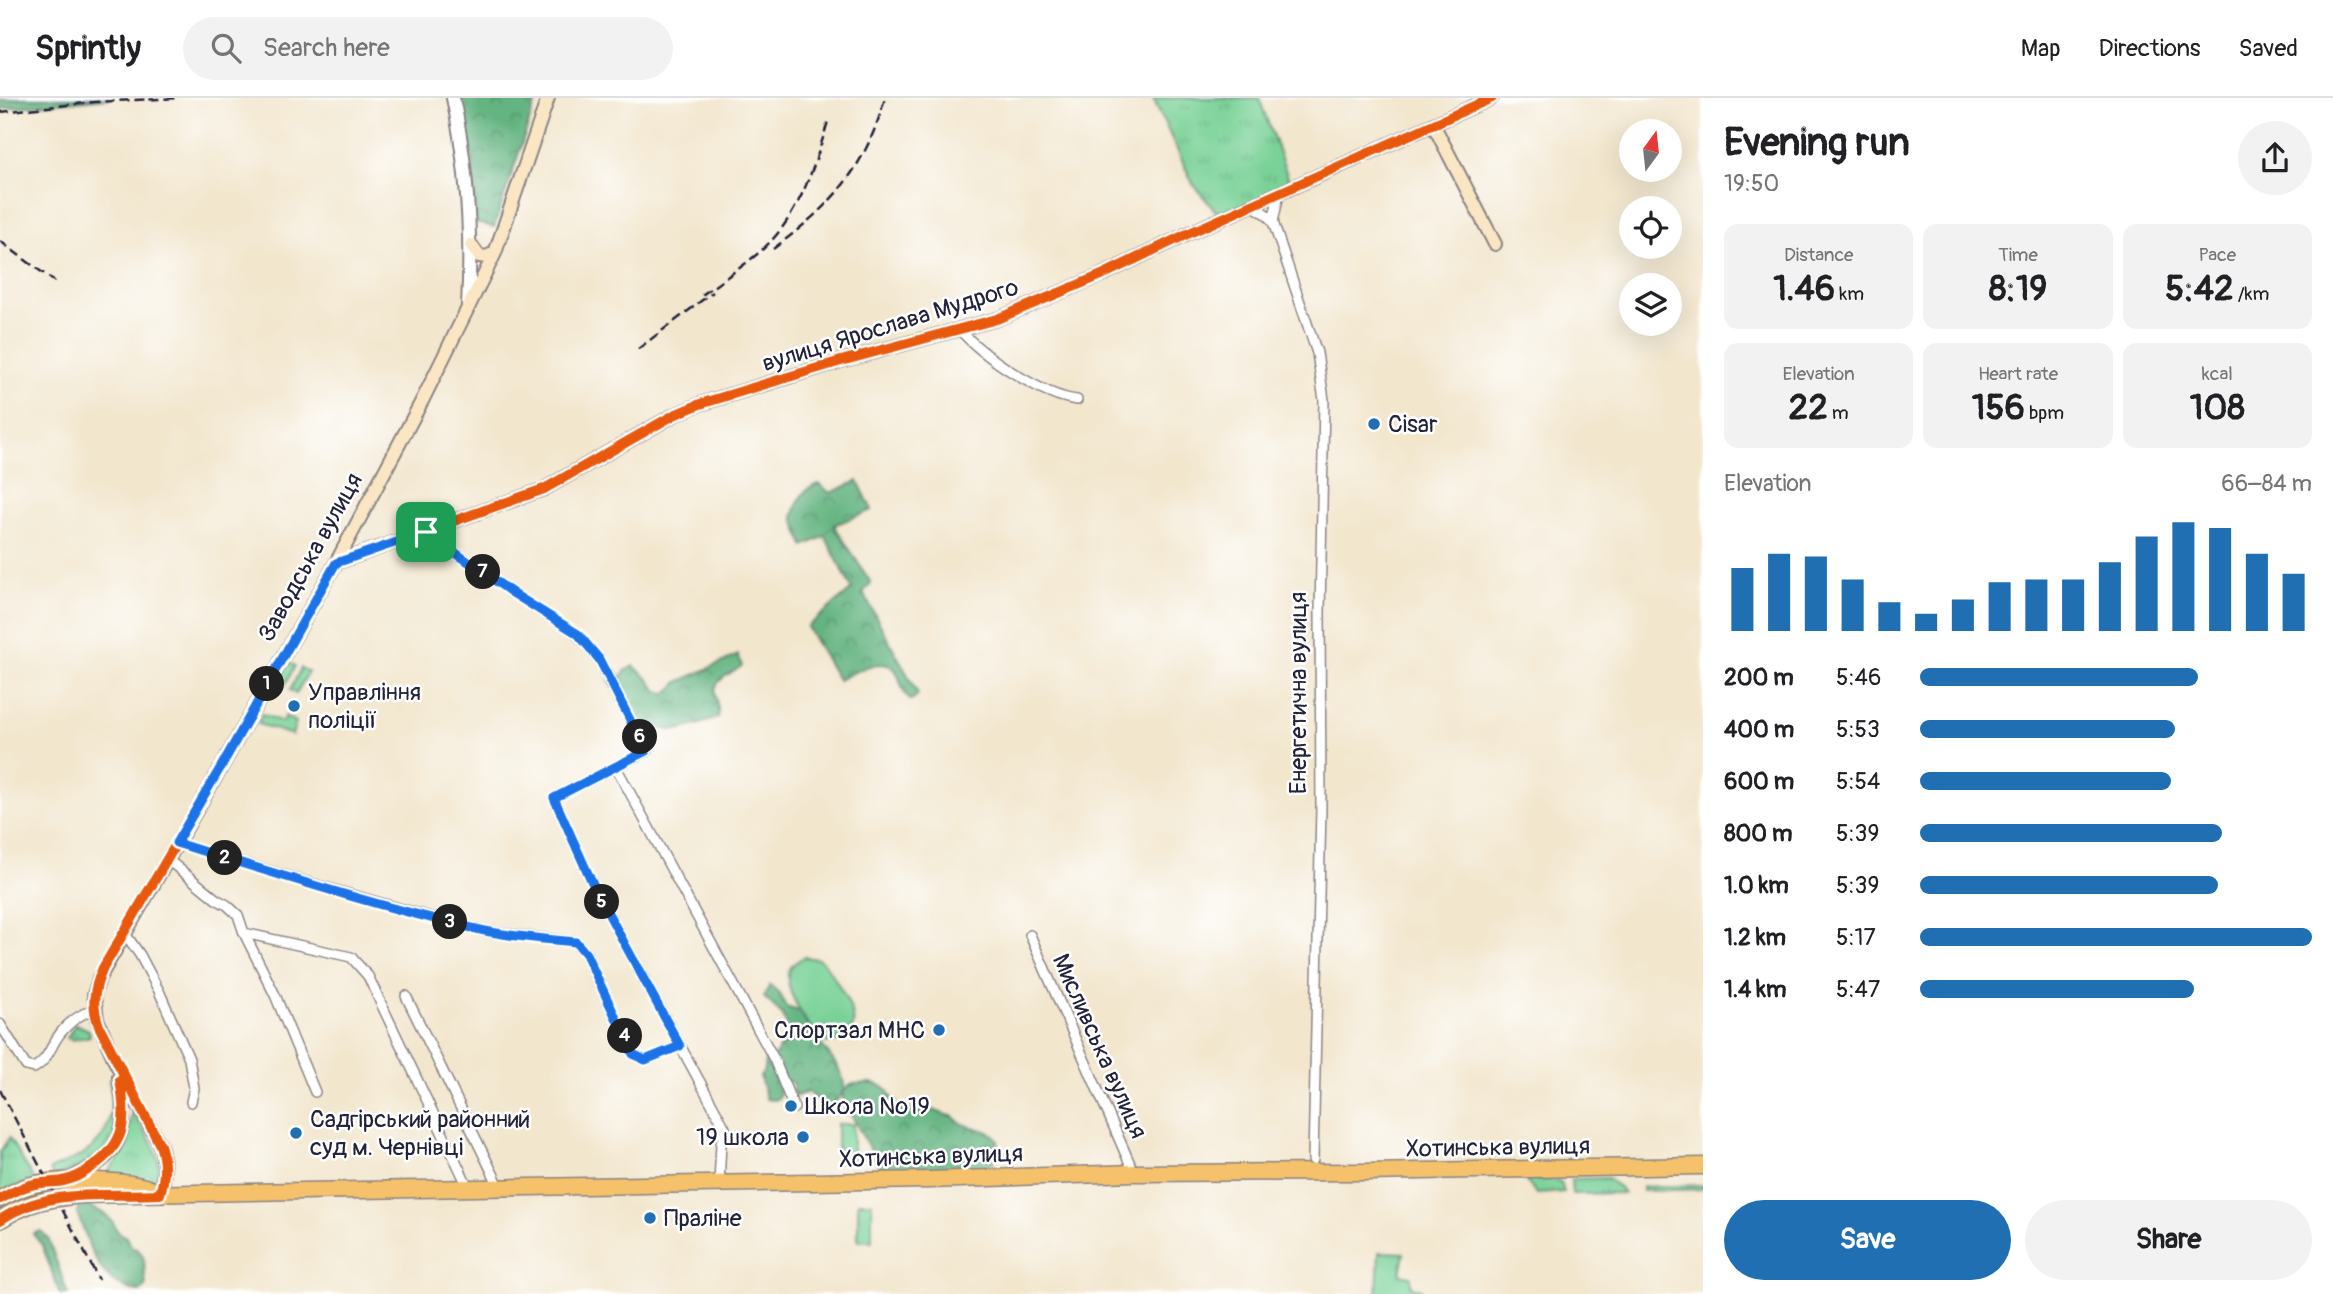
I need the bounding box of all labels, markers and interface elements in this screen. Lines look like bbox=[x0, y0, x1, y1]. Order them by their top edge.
search box bbox=[183, 17, 673, 80]
text: Sprintly bbox=[35, 28, 141, 69]
icon: search bbox=[207, 29, 245, 67]
text: Search here bbox=[263, 32, 390, 64]
text: Map bbox=[2021, 34, 2061, 63]
text: Directions bbox=[2099, 34, 2200, 63]
text: Saved bbox=[2238, 34, 2298, 63]
north arrow bbox=[1619, 119, 1682, 182]
map controls bbox=[1619, 119, 1682, 336]
text: Evening run bbox=[1724, 119, 1910, 167]
button: share bbox=[2238, 121, 2312, 195]
text: 19:50 bbox=[1724, 169, 1779, 198]
button: locate bbox=[1619, 196, 1682, 259]
text: Distance bbox=[1784, 243, 1853, 267]
text: Time bbox=[1998, 243, 2038, 267]
text: Pace bbox=[2199, 243, 2236, 267]
text: 1.46 bbox=[1773, 267, 1835, 311]
text: 8:19 bbox=[1989, 267, 2047, 311]
text: 5:42 bbox=[2165, 267, 2234, 311]
street label: вулиця Ярослава Мудрого bbox=[759, 273, 1022, 378]
button: layers bbox=[1619, 273, 1682, 336]
text: km bbox=[1835, 282, 1864, 306]
text: /km bbox=[2234, 282, 2269, 306]
text: Elevation bbox=[1782, 362, 1855, 386]
text: Heart rate bbox=[1978, 362, 2058, 386]
text: kcal bbox=[2202, 362, 2233, 386]
text: 22 bbox=[1789, 386, 1828, 430]
text: 156 bbox=[1972, 386, 2025, 430]
text: 108 bbox=[2190, 386, 2245, 430]
text: m bbox=[1828, 401, 1849, 425]
text: bpm bbox=[2025, 401, 2064, 425]
place label: Cisar bbox=[1388, 410, 1438, 439]
marker: Cisar bbox=[1366, 416, 1382, 432]
street label: Заводська вулиця bbox=[252, 468, 369, 647]
text: Elevation bbox=[1724, 469, 1812, 498]
text: 66–84 m bbox=[2221, 469, 2312, 498]
pin bbox=[396, 502, 456, 562]
icon: arrive bbox=[407, 513, 445, 551]
pin: 7 bbox=[466, 554, 500, 589]
text: 7 bbox=[477, 559, 488, 583]
street label: Енергетична вулиця bbox=[1284, 592, 1313, 794]
text: 200 m bbox=[1724, 663, 1794, 692]
text: 5:46 bbox=[1836, 663, 1881, 692]
pin: 1 bbox=[250, 666, 284, 702]
text: 1 bbox=[263, 671, 270, 695]
place label: Управління поліції bbox=[308, 678, 421, 735]
marker: Управління поліції bbox=[286, 698, 302, 714]
text: 400 m bbox=[1724, 715, 1794, 744]
text: 5:53 bbox=[1836, 715, 1880, 744]
pin: 6 bbox=[622, 720, 658, 754]
text: 6 bbox=[634, 724, 645, 748]
text: 600 m bbox=[1724, 767, 1794, 796]
text: 5:54 bbox=[1836, 767, 1880, 796]
text: 800 m bbox=[1724, 819, 1792, 848]
text: 5:39 bbox=[1836, 819, 1879, 848]
pin: 2 bbox=[208, 840, 243, 876]
text: 2 bbox=[219, 845, 230, 869]
text: 1.0 km bbox=[1724, 871, 1789, 900]
text: 5:39 bbox=[1836, 871, 1879, 900]
pin: 5 bbox=[584, 884, 620, 920]
text: 5 bbox=[596, 889, 607, 913]
pin: 3 bbox=[433, 904, 468, 940]
text: 3 bbox=[444, 909, 455, 933]
text: 1.2 km bbox=[1724, 923, 1786, 952]
text: 5:17 bbox=[1836, 923, 1876, 952]
street label: Мисливська вулиця bbox=[1046, 949, 1153, 1143]
text: 1.4 km bbox=[1724, 975, 1786, 1004]
text: 5:47 bbox=[1836, 975, 1880, 1004]
place label: Спортзал МНС bbox=[774, 1016, 925, 1045]
pin: 4 bbox=[608, 1018, 642, 1054]
marker: Спортзал МНС bbox=[931, 1022, 947, 1038]
text: 4 bbox=[619, 1023, 630, 1047]
place label: Школа №19 bbox=[805, 1092, 930, 1121]
marker: Школа №19 bbox=[783, 1098, 799, 1114]
place label: Садгірський районний суд м. Чернівці bbox=[310, 1105, 530, 1162]
place label: 19 школа bbox=[696, 1123, 789, 1152]
marker: Садгірський районний суд м. Чернівці bbox=[288, 1125, 304, 1141]
marker: 19 школа bbox=[795, 1129, 811, 1145]
street label: Хотинська вулиця bbox=[1406, 1131, 1590, 1164]
street label: Хотинська вулиця bbox=[838, 1139, 1024, 1174]
button: Save bbox=[1724, 1200, 2011, 1280]
button: Share bbox=[2025, 1200, 2312, 1280]
place label: Праліне bbox=[664, 1204, 742, 1233]
marker: Праліне bbox=[642, 1210, 658, 1226]

